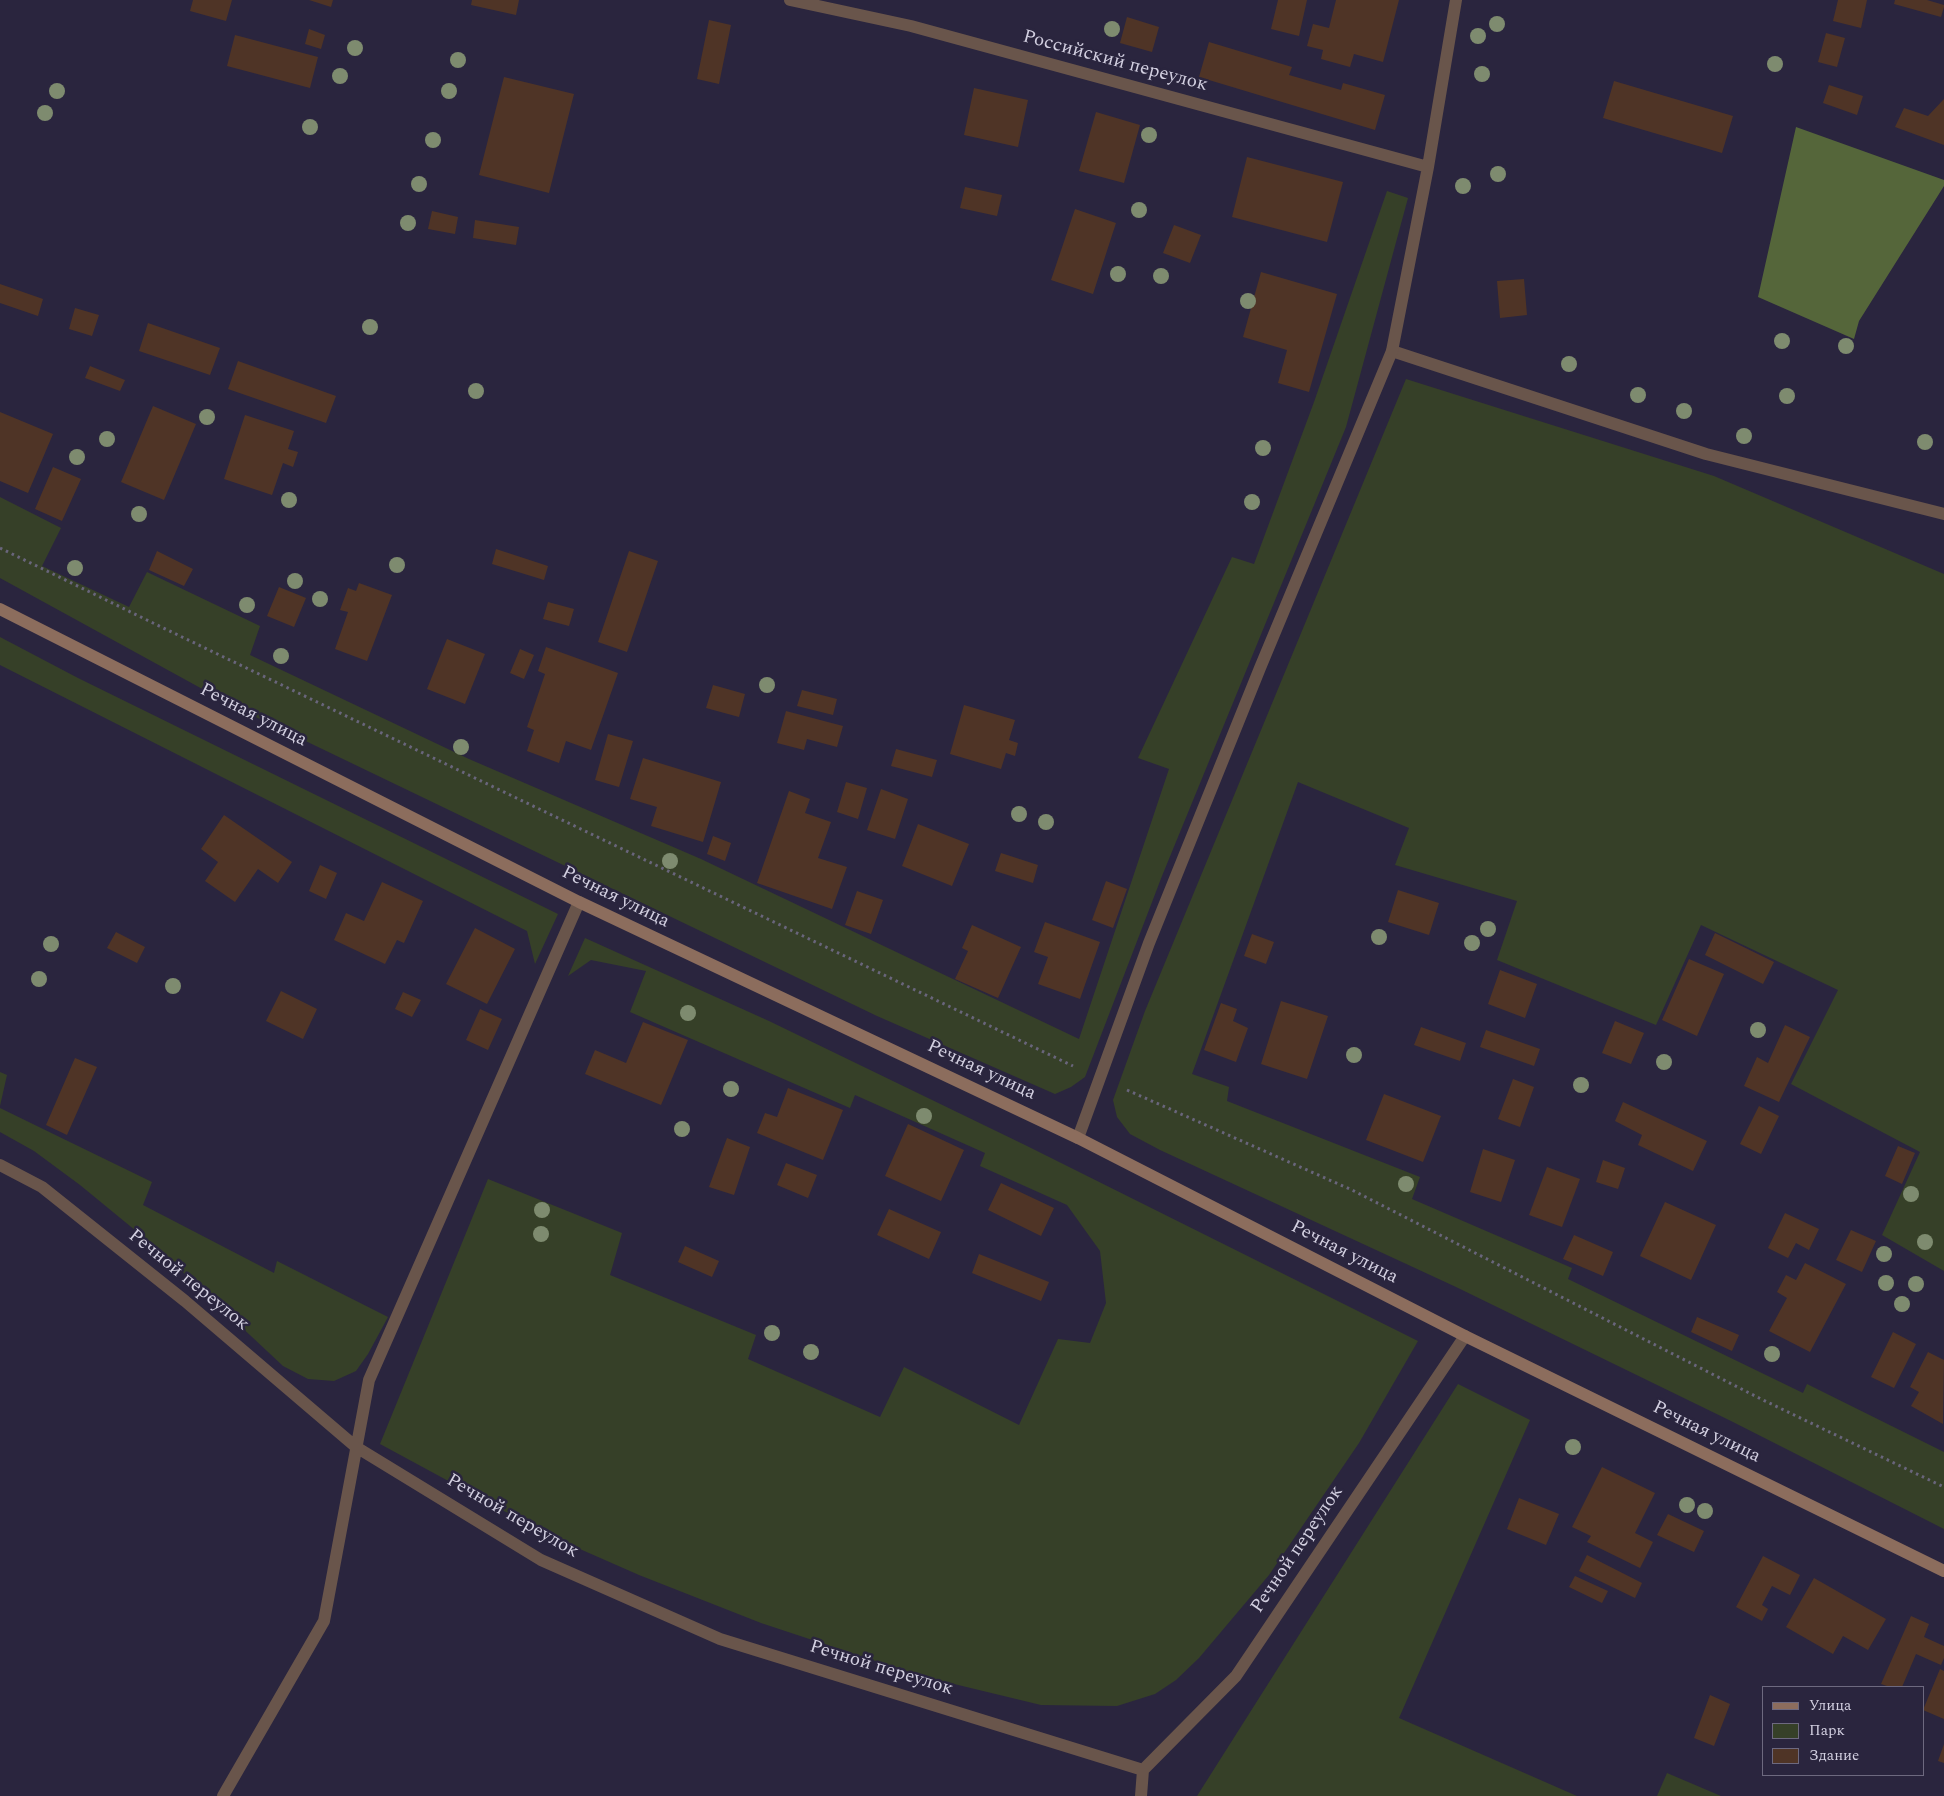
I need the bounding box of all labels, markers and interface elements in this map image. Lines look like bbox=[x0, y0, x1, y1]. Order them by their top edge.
street label: Российский переулок bbox=[1020, 26, 1210, 98]
street label: Речная улица bbox=[196, 679, 310, 753]
street label: Речная улица bbox=[557, 862, 673, 934]
street label: Речная улица bbox=[923, 1036, 1039, 1106]
street label: Речная улица bbox=[1287, 1216, 1401, 1290]
street label: Речной переулок bbox=[123, 1225, 253, 1337]
street label: Речная улица bbox=[1648, 1397, 1764, 1469]
street label: Речной переулок bbox=[442, 1470, 582, 1564]
street label: Речной переулок bbox=[1247, 1482, 1349, 1618]
street label: Речной переулок bbox=[806, 1636, 956, 1702]
legend bbox=[1762, 1686, 1924, 1776]
text: Улица bbox=[1809, 1694, 1851, 1717]
text: Парк bbox=[1809, 1719, 1845, 1742]
text: Здание bbox=[1809, 1744, 1859, 1767]

